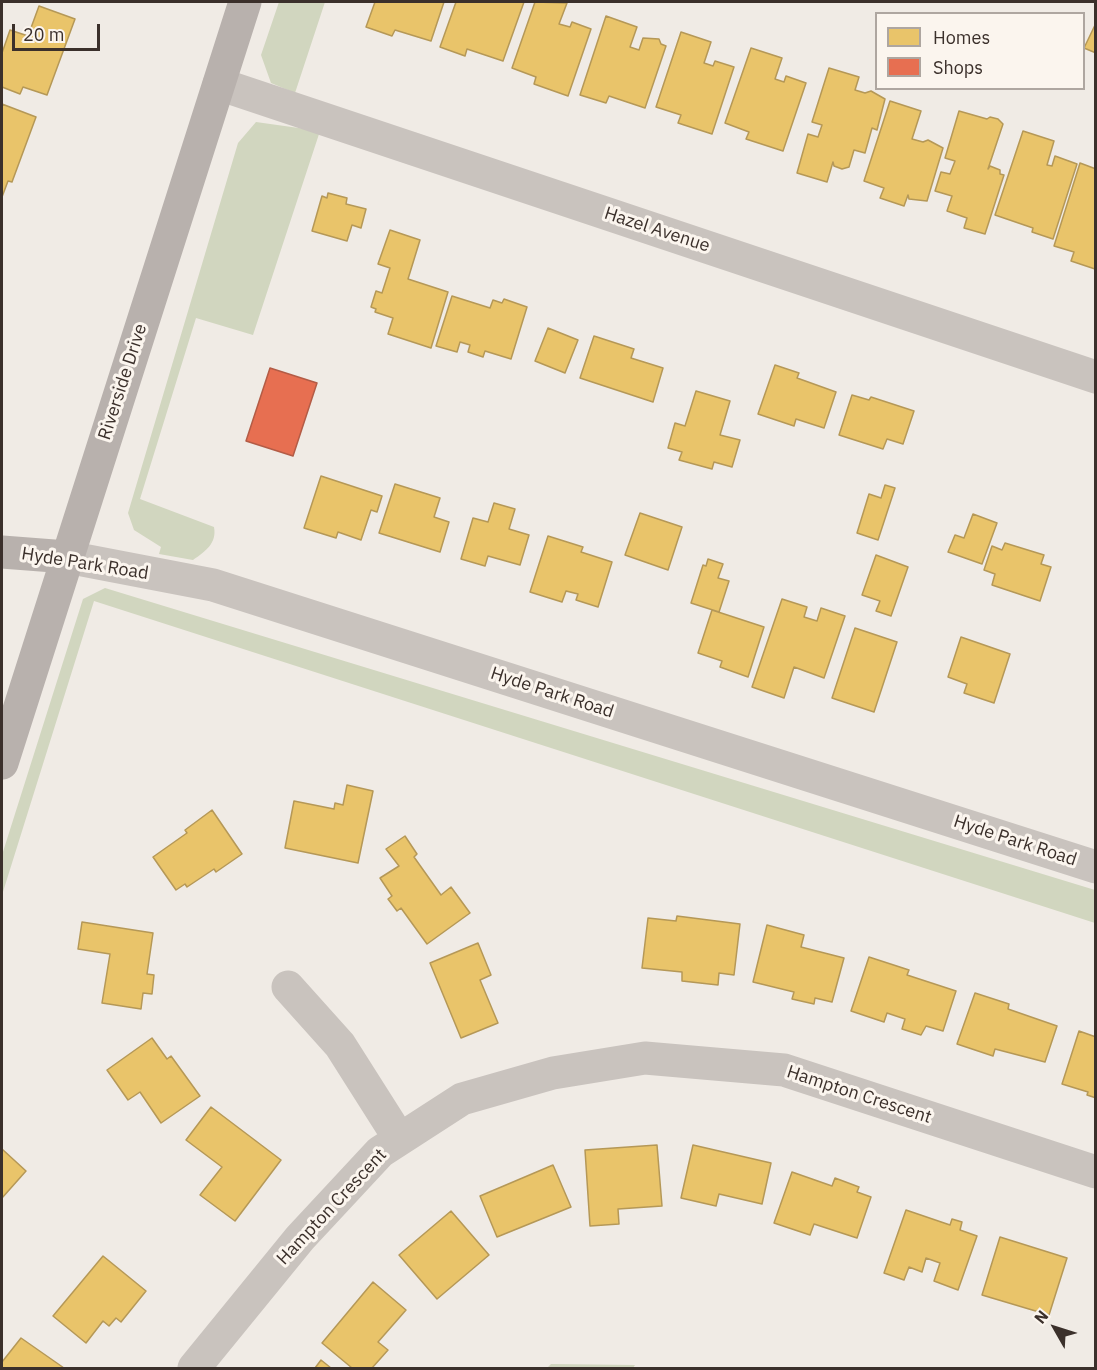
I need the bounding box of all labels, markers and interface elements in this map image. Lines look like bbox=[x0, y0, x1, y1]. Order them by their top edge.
scale bar bbox=[15, 12, 104, 50]
legend bbox=[875, 12, 1085, 90]
text: 20 m bbox=[23, 23, 65, 46]
text: Homes bbox=[933, 26, 990, 49]
text: Shops bbox=[933, 56, 983, 79]
street label: Hazel Avenue bbox=[602, 203, 712, 257]
street label: Riverside Drive bbox=[94, 321, 152, 443]
street label: Hyde Park Road bbox=[20, 543, 150, 585]
street label: Hyde Park Road bbox=[488, 663, 616, 723]
street label: Hyde Park Road bbox=[951, 811, 1079, 871]
street label: Hampton Crescent bbox=[784, 1061, 934, 1129]
street label: Hampton Crescent bbox=[273, 1144, 391, 1270]
north arrow bbox=[1025, 1298, 1085, 1358]
text: N bbox=[1030, 1306, 1052, 1327]

